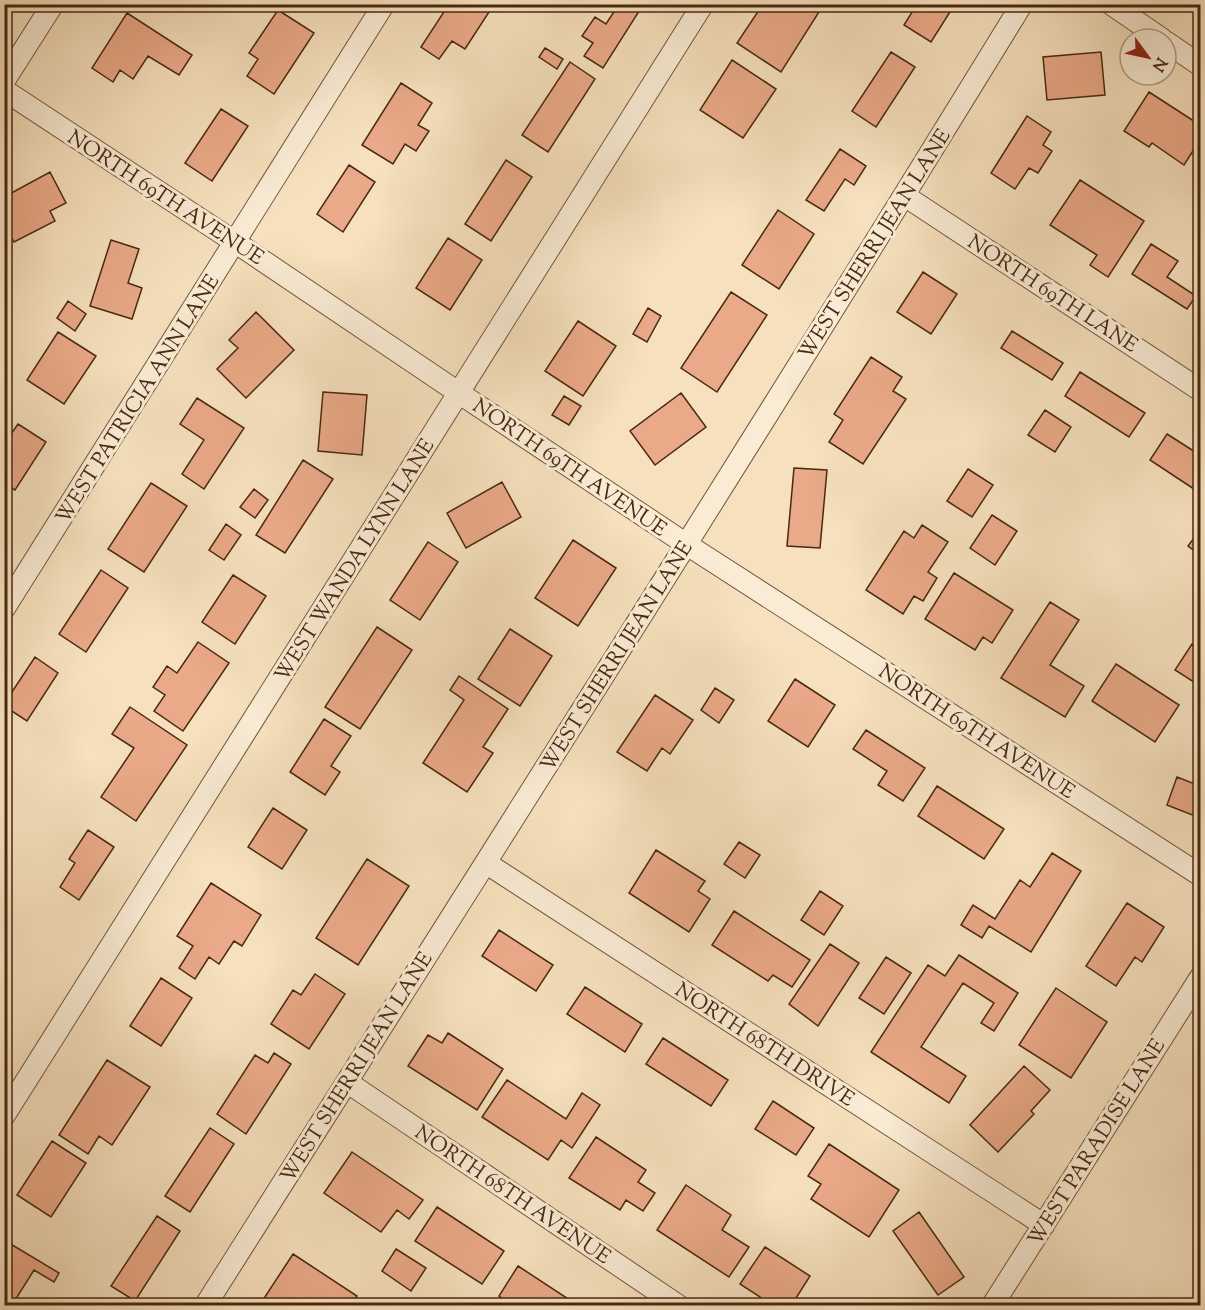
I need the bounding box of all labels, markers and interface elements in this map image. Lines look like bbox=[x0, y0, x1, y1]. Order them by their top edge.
north arrow bbox=[1118, 27, 1178, 87]
text: N bbox=[1145, 52, 1172, 76]
street label: NORTH 69TH AVENUE bbox=[61, 124, 269, 274]
street label: WEST SHERRI JEAN LANE bbox=[792, 124, 959, 366]
street label: NORTH 69TH LANE bbox=[961, 228, 1143, 361]
street label: WEST PATRICIA ANN LANE bbox=[49, 269, 228, 531]
street label: NORTH 69TH AVENUE bbox=[466, 392, 672, 545]
street label: WEST WANDA LYNN LANE bbox=[268, 433, 443, 688]
street label: WEST SHERRI JEAN LANE bbox=[534, 536, 701, 778]
street label: NORTH 69TH AVENUE bbox=[872, 658, 1080, 808]
street label: WEST SHERRI JEAN LANE bbox=[274, 947, 441, 1189]
street label: NORTH 68TH DRIVE bbox=[668, 976, 860, 1115]
street label: WEST PARADISE LANE bbox=[1022, 1033, 1174, 1252]
street label: NORTH 68TH AVENUE bbox=[408, 1119, 616, 1273]

